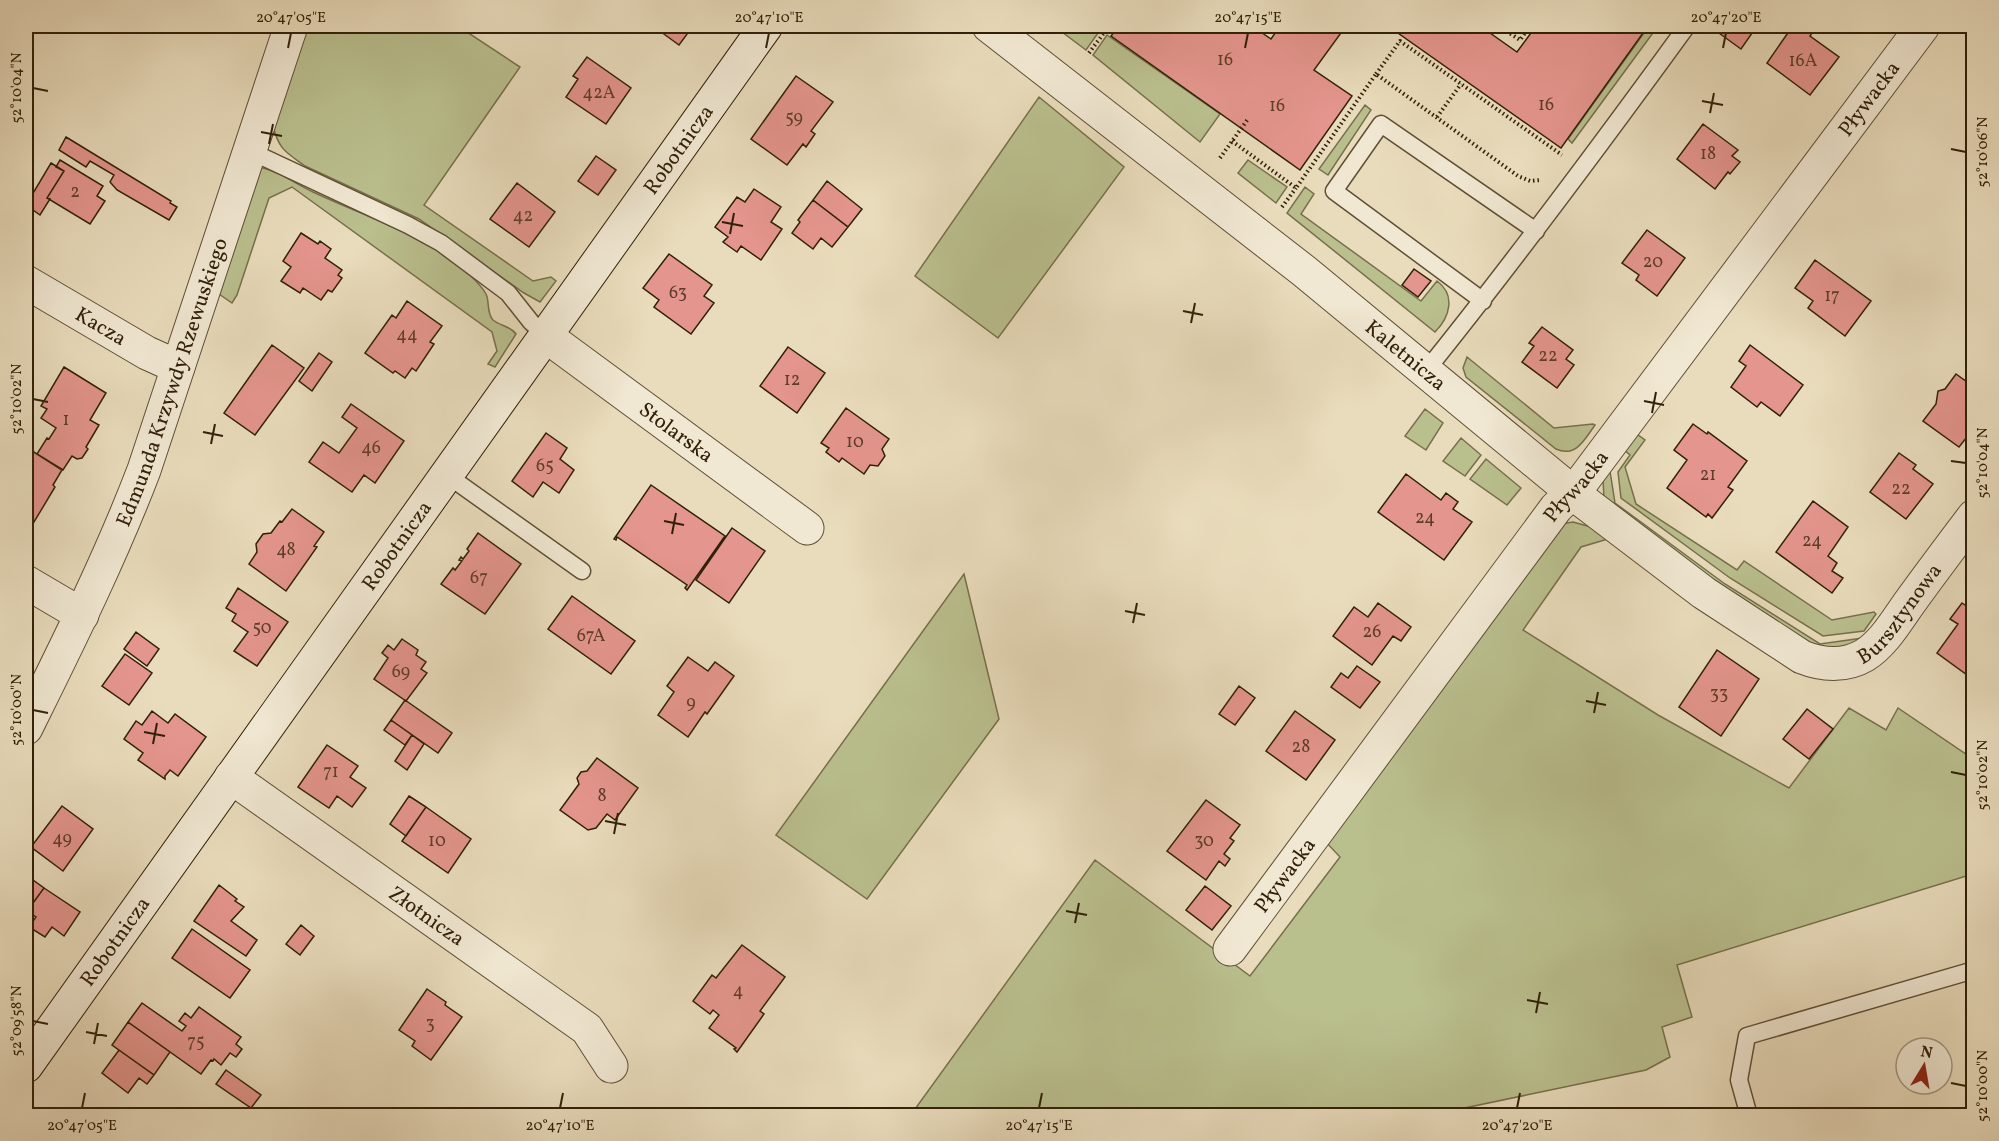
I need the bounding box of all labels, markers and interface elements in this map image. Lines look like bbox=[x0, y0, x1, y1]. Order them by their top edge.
text: 20°47'05"E bbox=[256, 8, 326, 29]
text: 20°47'10"E bbox=[735, 8, 803, 29]
text: 20°47'15"E bbox=[1214, 8, 1282, 29]
text: 20°47'20"E bbox=[1691, 8, 1761, 29]
house number: 16 bbox=[1217, 48, 1233, 73]
house number: 16A bbox=[1789, 49, 1818, 74]
text: 52°10'04"N bbox=[7, 52, 28, 124]
street label: Pływacka bbox=[1832, 56, 1908, 143]
house number: 42A bbox=[582, 81, 616, 106]
house number: 16 bbox=[1538, 93, 1554, 118]
house number: 16 bbox=[1269, 94, 1285, 119]
street label: Robotnicza bbox=[637, 99, 721, 201]
house number: 59 bbox=[785, 106, 803, 131]
text: 52°10'06"N bbox=[1973, 117, 1994, 187]
house number: 18 bbox=[1700, 142, 1716, 167]
house number: 2 bbox=[70, 180, 80, 205]
house number: 42 bbox=[513, 204, 533, 229]
street label: Edmunda Krzywdy Rzewuskiego bbox=[110, 234, 236, 531]
house number: 20 bbox=[1643, 250, 1663, 275]
house number: 63 bbox=[669, 281, 687, 306]
house number: 17 bbox=[1824, 284, 1840, 309]
street label: Kacza bbox=[69, 301, 131, 354]
street label: Kaletnicza bbox=[1358, 314, 1452, 398]
house number: 44 bbox=[396, 323, 418, 348]
house number: 22 bbox=[1538, 344, 1558, 369]
text: 52°10'02"N bbox=[7, 364, 28, 434]
house number: 12 bbox=[784, 368, 800, 393]
street label: Stolarska bbox=[632, 396, 719, 470]
house number: 1 bbox=[63, 408, 69, 433]
text: 52°10'04"N bbox=[1973, 427, 1994, 499]
house number: 10 bbox=[846, 430, 864, 455]
house number: 46 bbox=[361, 436, 381, 461]
street label: Pływacka bbox=[1537, 445, 1617, 529]
house number: 65 bbox=[536, 454, 554, 479]
house number: 21 bbox=[1700, 463, 1716, 488]
house number: 22 bbox=[1891, 477, 1911, 502]
street label: Robotnicza bbox=[356, 495, 440, 597]
house number: 24 bbox=[1415, 506, 1435, 531]
house number: 24 bbox=[1802, 529, 1822, 554]
house number: 48 bbox=[276, 538, 296, 563]
street label: Bursztynowa bbox=[1852, 558, 1950, 672]
house number: 67 bbox=[470, 566, 488, 591]
house number: 50 bbox=[252, 616, 272, 641]
house number: 26 bbox=[1363, 620, 1381, 645]
house number: 67A bbox=[577, 624, 606, 649]
house number: 69 bbox=[392, 660, 410, 685]
text: 52°10'00"N bbox=[7, 674, 28, 746]
house number: 33 bbox=[1710, 682, 1728, 707]
house number: 9 bbox=[686, 691, 696, 716]
house number: 28 bbox=[1292, 735, 1310, 760]
text: 52°10'02"N bbox=[1973, 740, 1994, 810]
house number: 71 bbox=[323, 760, 339, 785]
house number: 8 bbox=[597, 784, 607, 809]
house number: 49 bbox=[52, 827, 72, 852]
house number: 10 bbox=[428, 829, 446, 854]
house number: 30 bbox=[1194, 829, 1214, 854]
street label: Pływacka bbox=[1248, 832, 1324, 920]
street label: Złotnicza bbox=[382, 880, 470, 954]
street label: Robotnicza bbox=[74, 891, 158, 993]
house number: 4 bbox=[733, 979, 743, 1004]
text: 52°09'58"N bbox=[7, 985, 28, 1057]
house number: 3 bbox=[425, 1012, 435, 1037]
house number: 75 bbox=[187, 1030, 205, 1055]
north arrow bbox=[1894, 1036, 1954, 1096]
text: N bbox=[1919, 1041, 1935, 1065]
text: 52°10'00"N bbox=[1973, 1050, 1994, 1122]
text: 20°47'05"E bbox=[47, 1116, 117, 1137]
text: 20°47'10"E bbox=[526, 1116, 594, 1137]
text: 20°47'15"E bbox=[1005, 1116, 1073, 1137]
text: 20°47'20"E bbox=[1482, 1116, 1552, 1137]

